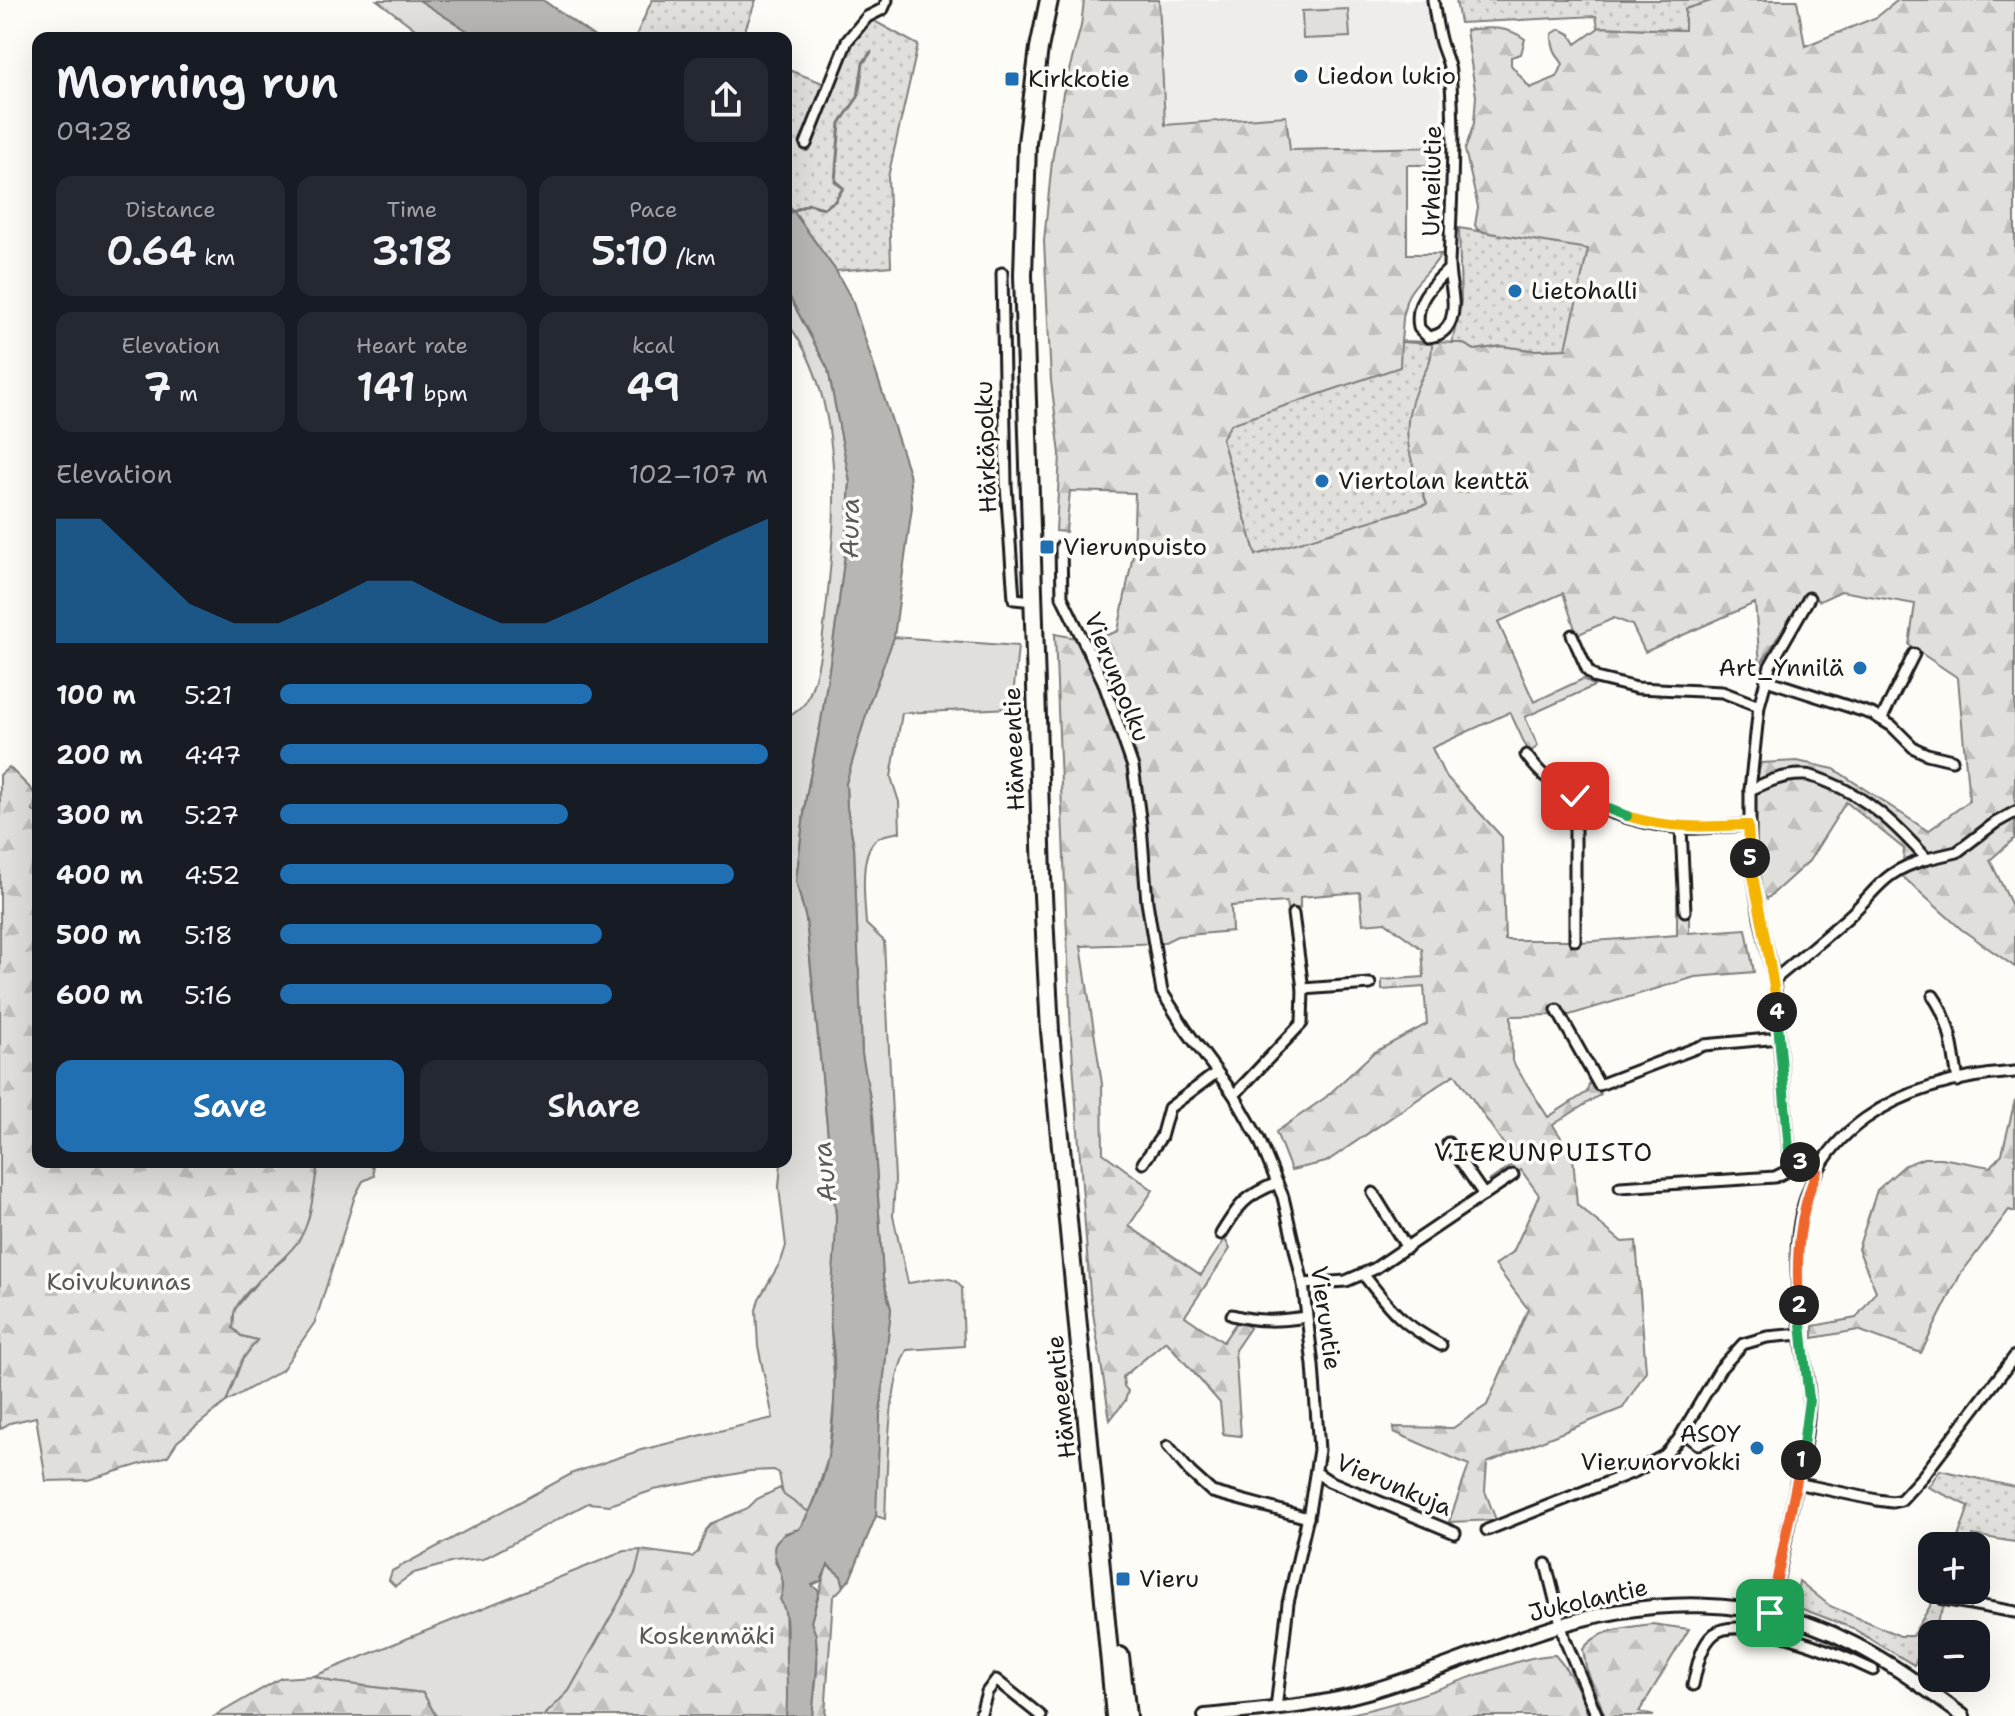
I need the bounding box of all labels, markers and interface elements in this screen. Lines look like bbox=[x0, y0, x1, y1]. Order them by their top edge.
text: Morning run bbox=[56, 53, 339, 112]
button: share bbox=[684, 58, 768, 142]
place label: Liedon lukio bbox=[1317, 60, 1456, 92]
place label: Kirkkotie bbox=[1028, 63, 1130, 95]
marker: Liedon lukio bbox=[1292, 67, 1310, 85]
marker: Kirkkotie bbox=[1003, 70, 1021, 88]
text: 09:28 bbox=[56, 113, 133, 148]
street label: Urheilutie bbox=[1415, 125, 1449, 237]
text: Distance bbox=[126, 195, 216, 224]
text: Time bbox=[387, 195, 437, 224]
text: Pace bbox=[629, 195, 678, 224]
text: 0.64 bbox=[106, 224, 197, 278]
text: 3:18 bbox=[371, 224, 453, 278]
text: 5:10 bbox=[591, 224, 669, 278]
text: km bbox=[197, 243, 235, 272]
text: /km bbox=[669, 243, 716, 272]
place label: Lietohalli bbox=[1531, 275, 1638, 307]
marker: Lietohalli bbox=[1506, 282, 1524, 300]
text: Elevation bbox=[121, 331, 220, 360]
text: Heart rate bbox=[356, 331, 468, 360]
text: kcal bbox=[632, 331, 675, 360]
text: 7 bbox=[143, 360, 171, 414]
text: 141 bbox=[356, 360, 416, 414]
text: 49 bbox=[626, 360, 681, 414]
text: m bbox=[171, 379, 198, 408]
text: bpm bbox=[416, 379, 468, 408]
street label: Härkäpolku bbox=[968, 380, 1004, 514]
text: Elevation bbox=[56, 456, 172, 491]
text: 102–107 m bbox=[628, 456, 768, 491]
place label: Viertolan kenttä bbox=[1338, 465, 1529, 497]
marker: Viertolan kenttä bbox=[1313, 472, 1331, 490]
water label: Aura bbox=[831, 497, 867, 559]
place label: Vierunpuisto bbox=[1063, 531, 1207, 563]
marker: Vierunpuisto bbox=[1038, 538, 1056, 556]
street label: Vierunpolku bbox=[1076, 607, 1158, 747]
place label: Art_Ynnilä bbox=[1719, 652, 1844, 684]
marker: Art_Ynnilä bbox=[1851, 659, 1869, 677]
text: 100 m bbox=[56, 677, 136, 712]
text: 5:21 bbox=[184, 677, 233, 712]
street label: Hämeentie bbox=[996, 686, 1032, 812]
text: 200 m bbox=[56, 737, 143, 772]
text: 4:47 bbox=[184, 737, 241, 772]
pin bbox=[1541, 762, 1609, 830]
icon: check bbox=[1553, 774, 1597, 818]
text: 300 m bbox=[56, 797, 143, 832]
text: 5:27 bbox=[184, 797, 239, 832]
pin: 5 bbox=[1730, 838, 1770, 878]
text: 5 bbox=[1743, 843, 1757, 872]
text: 400 m bbox=[56, 857, 143, 892]
text: 4:52 bbox=[184, 857, 240, 892]
text: 500 m bbox=[56, 917, 141, 952]
text: 5:18 bbox=[184, 917, 233, 952]
text: 600 m bbox=[56, 977, 143, 1012]
text: 5:16 bbox=[184, 977, 232, 1012]
pin: 4 bbox=[1757, 992, 1797, 1032]
text: 4 bbox=[1769, 997, 1785, 1026]
button: Save bbox=[56, 1060, 404, 1152]
button: Share bbox=[420, 1060, 768, 1152]
district label: VIERUNPUISTO bbox=[1434, 1134, 1654, 1169]
water label: Aura bbox=[803, 1140, 845, 1204]
pin: 3 bbox=[1780, 1142, 1820, 1182]
text: 3 bbox=[1792, 1147, 1808, 1176]
street label: Vieruntie bbox=[1303, 1264, 1349, 1372]
park label: Koivukunnas bbox=[47, 1266, 191, 1298]
pin: 2 bbox=[1779, 1285, 1819, 1325]
text: 2 bbox=[1791, 1290, 1807, 1319]
street label: Hämeentie bbox=[1039, 1334, 1083, 1460]
place label: ASOY Vierunorvokki bbox=[1581, 1418, 1742, 1478]
marker: ASOY Vierunorvokki bbox=[1748, 1439, 1766, 1457]
pin: 1 bbox=[1781, 1440, 1821, 1480]
text: 1 bbox=[1796, 1445, 1806, 1474]
street label: Vierunkuja bbox=[1331, 1446, 1457, 1524]
map controls bbox=[1918, 1532, 1990, 1692]
button: + bbox=[1918, 1532, 1990, 1604]
place label: Vieru bbox=[1139, 1563, 1199, 1595]
marker: Vieru bbox=[1114, 1570, 1132, 1588]
street label: Jukolantie bbox=[1525, 1571, 1651, 1629]
pin bbox=[1736, 1579, 1804, 1647]
icon: arrive bbox=[1748, 1591, 1792, 1635]
park label: Koskenmäki bbox=[639, 1620, 775, 1652]
button: − bbox=[1918, 1620, 1990, 1692]

